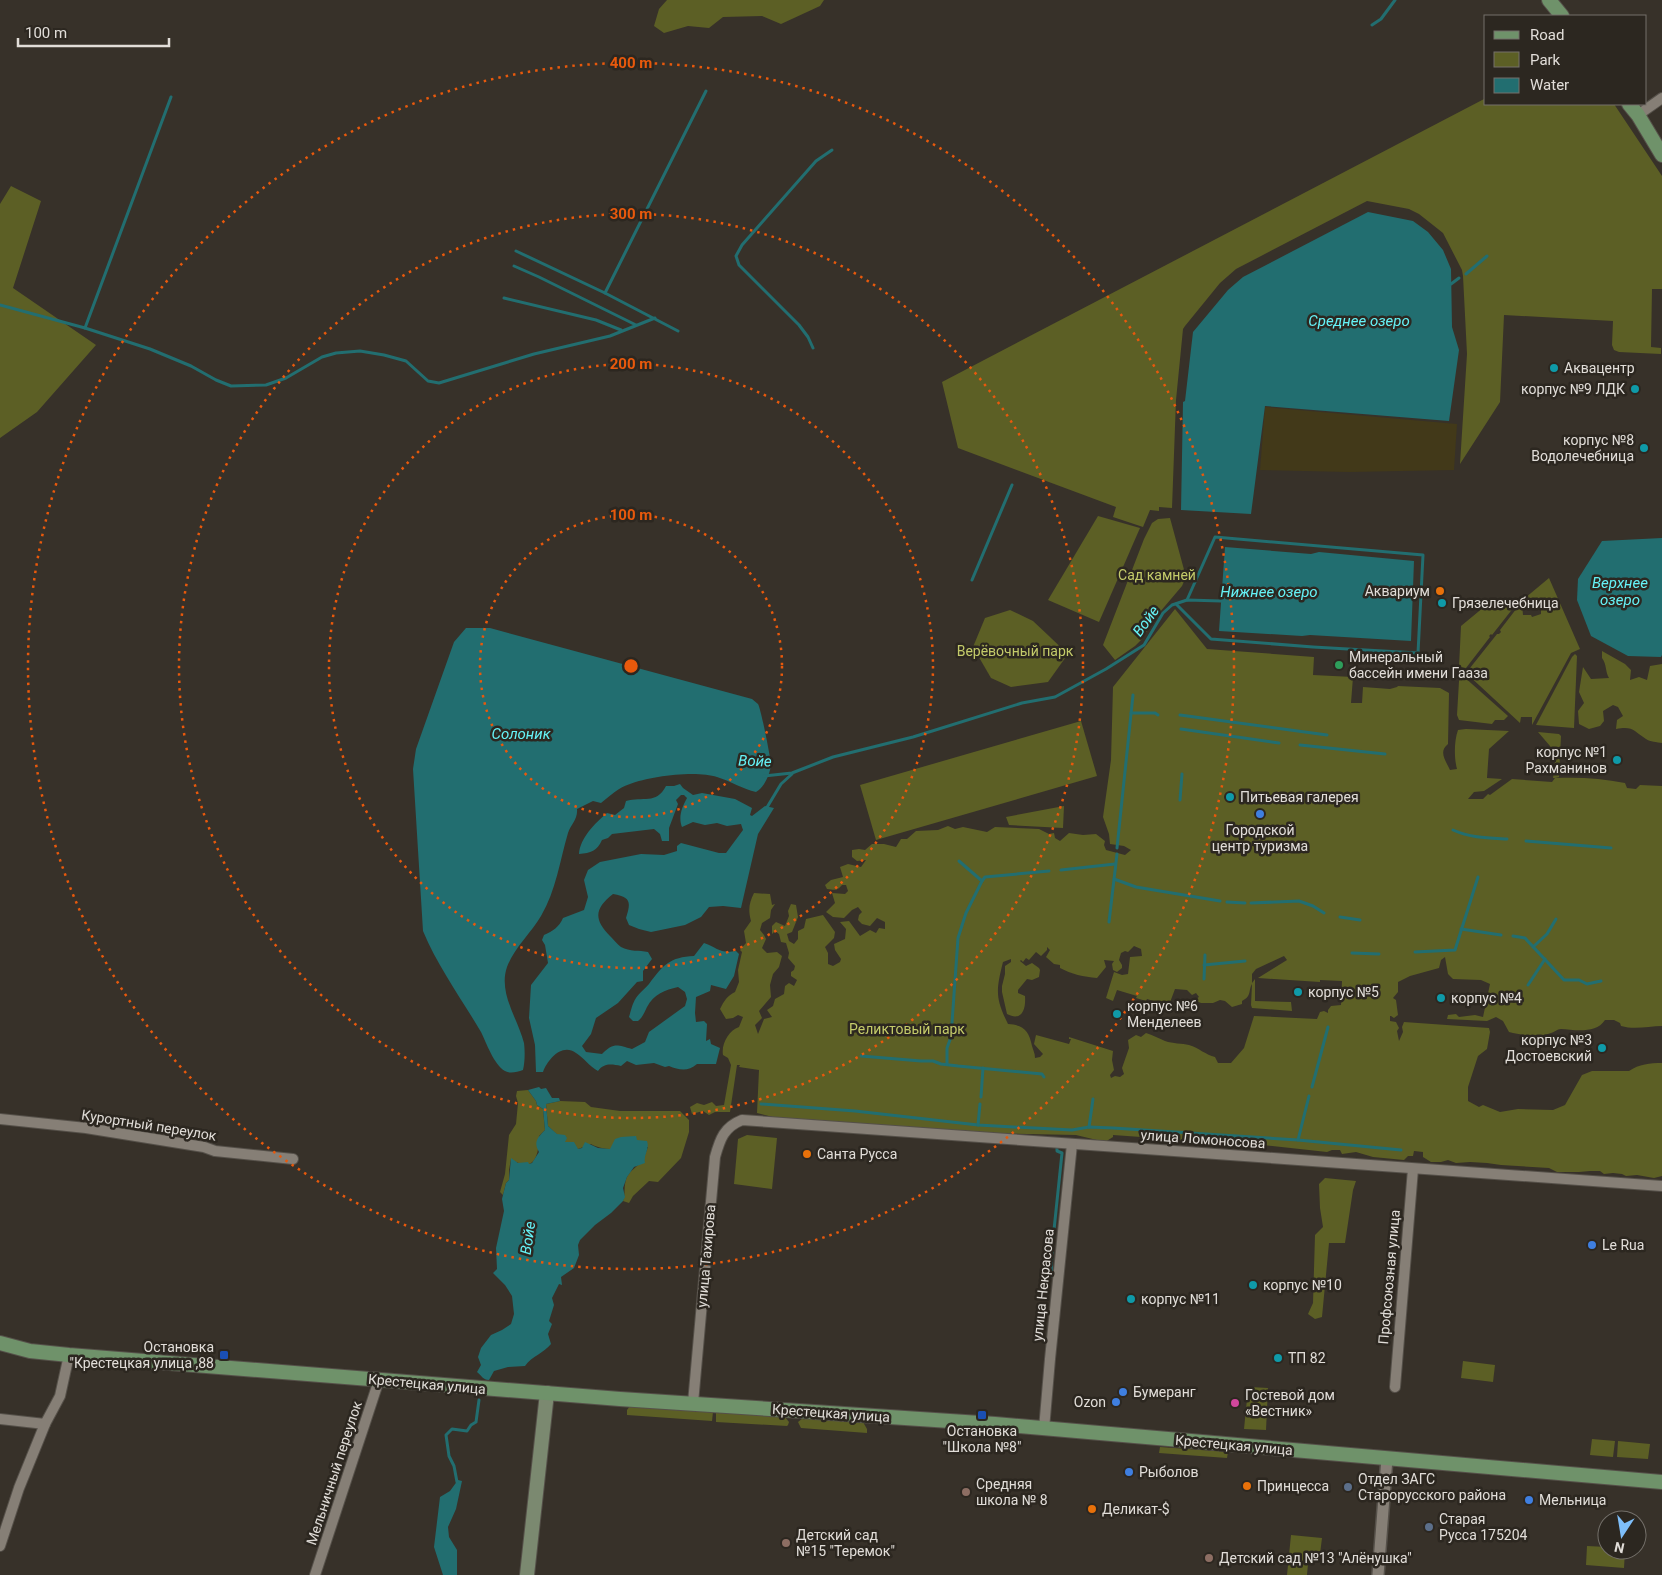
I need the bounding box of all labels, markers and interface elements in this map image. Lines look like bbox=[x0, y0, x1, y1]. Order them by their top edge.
scale bar bbox=[18, 15, 169, 47]
legend bbox=[1484, 15, 1647, 105]
text: 100 m bbox=[25, 24, 67, 42]
text: Road bbox=[1530, 26, 1564, 44]
text: Park bbox=[1530, 51, 1561, 69]
text: 400 m bbox=[610, 54, 652, 72]
text: Water bbox=[1530, 76, 1569, 94]
text: 300 m bbox=[610, 205, 652, 223]
water label: Среднее озеро bbox=[1308, 312, 1410, 330]
text: 200 m bbox=[610, 355, 652, 373]
place label: Аквацентр bbox=[1564, 360, 1635, 376]
marker: Аквацентр bbox=[1548, 362, 1560, 374]
place label: корпус №9 ЛДК bbox=[1521, 381, 1625, 397]
marker: корпус №9 ЛДК bbox=[1629, 383, 1641, 395]
place label: корпус №8 Водолечебница bbox=[1531, 432, 1634, 464]
marker: корпус №8 Водолечебница bbox=[1638, 442, 1650, 454]
text: 100 m bbox=[610, 506, 652, 524]
park label: Сад камней bbox=[1118, 567, 1196, 583]
water label: Верхнее озеро bbox=[1592, 574, 1648, 609]
water label: Нижнее озеро bbox=[1220, 583, 1318, 601]
place label: Аквариум bbox=[1365, 583, 1430, 599]
marker: Аквариум bbox=[1434, 585, 1446, 597]
place label: Грязелечебница bbox=[1452, 595, 1559, 611]
marker: Грязелечебница bbox=[1436, 597, 1448, 609]
water label: Войе bbox=[1129, 602, 1163, 640]
park label: Верёвочный парк bbox=[957, 643, 1074, 659]
place label: Минеральный бассейн имени Гааза bbox=[1349, 649, 1488, 681]
centre of rings bbox=[622, 657, 640, 675]
marker: Минеральный бассейн имени Гааза bbox=[1333, 659, 1345, 671]
water label: Солоник bbox=[491, 725, 552, 743]
place label: корпус №1 Рахманинов bbox=[1525, 744, 1607, 776]
water label: Войе bbox=[738, 751, 772, 771]
marker: корпус №1 Рахманинов bbox=[1611, 754, 1623, 766]
place label: Питьевая галерея bbox=[1240, 789, 1359, 805]
marker: Питьевая галерея bbox=[1224, 791, 1236, 803]
marker: Городской центр туризма bbox=[1254, 808, 1266, 820]
place label: Городской центр туризма bbox=[1212, 822, 1308, 854]
place label: корпус №5 bbox=[1308, 984, 1379, 1000]
marker: корпус №5 bbox=[1292, 986, 1304, 998]
place label: корпус №4 bbox=[1451, 990, 1522, 1006]
marker: корпус №4 bbox=[1435, 992, 1447, 1004]
place label: корпус №6 Менделеев bbox=[1127, 998, 1202, 1030]
marker: корпус №6 Менделеев bbox=[1111, 1008, 1123, 1020]
park label: Реликтовый парк bbox=[849, 1021, 965, 1037]
place label: корпус №3 Достоевский bbox=[1505, 1032, 1592, 1064]
marker: корпус №3 Достоевский bbox=[1596, 1042, 1608, 1054]
street label: Курортный переулок bbox=[80, 1106, 218, 1144]
street label: улица Ломоносова bbox=[1140, 1127, 1266, 1151]
place label: Санта Русса bbox=[817, 1146, 897, 1162]
marker: Санта Русса bbox=[801, 1148, 813, 1160]
street label: улица Тахирова bbox=[694, 1204, 718, 1308]
street label: Профсоюзная улица bbox=[1375, 1209, 1403, 1345]
water label: Войе bbox=[517, 1220, 539, 1256]
street label: улица Некрасова bbox=[1029, 1228, 1057, 1342]
place label: Le Rua bbox=[1602, 1237, 1644, 1253]
marker: Le Rua bbox=[1586, 1239, 1598, 1251]
place label: корпус №10 bbox=[1263, 1277, 1342, 1293]
marker: корпус №10 bbox=[1247, 1279, 1259, 1291]
place label: корпус №11 bbox=[1141, 1291, 1220, 1307]
marker: корпус №11 bbox=[1125, 1293, 1137, 1305]
place label: Остановка "Крестецкая улица ,88 bbox=[69, 1339, 214, 1371]
marker: Остановка "Крестецкая улица ,88 bbox=[218, 1349, 230, 1361]
place label: ТП 82 bbox=[1288, 1350, 1326, 1366]
marker: ТП 82 bbox=[1272, 1352, 1284, 1364]
street label: Крестецкая улица bbox=[367, 1371, 487, 1397]
place label: Бумеранг bbox=[1133, 1384, 1196, 1400]
marker: Бумеранг bbox=[1117, 1386, 1129, 1398]
place label: Гостевой дом «Вестник» bbox=[1245, 1387, 1335, 1419]
place label: Ozon bbox=[1074, 1394, 1106, 1410]
marker: Ozon bbox=[1110, 1396, 1122, 1408]
marker: Гостевой дом «Вестник» bbox=[1229, 1397, 1241, 1409]
street label: Мельничный переулок bbox=[303, 1399, 365, 1547]
street label: Крестецкая улица bbox=[772, 1401, 890, 1425]
marker: Остановка "Школа №8" bbox=[976, 1409, 988, 1421]
place label: Остановка "Школа №8" bbox=[943, 1423, 1021, 1455]
street label: Крестецкая улица bbox=[1174, 1432, 1294, 1458]
place label: Рыболов bbox=[1139, 1464, 1198, 1480]
marker: Рыболов bbox=[1123, 1466, 1135, 1478]
place label: Отдел ЗАГС Старорусского района bbox=[1358, 1471, 1506, 1503]
place label: Средняя школа № 8 bbox=[976, 1476, 1048, 1508]
place label: Принцесса bbox=[1257, 1478, 1329, 1494]
marker: Принцесса bbox=[1241, 1480, 1253, 1492]
marker: Отдел ЗАГС Старорусского района bbox=[1342, 1481, 1354, 1493]
marker: Средняя школа № 8 bbox=[960, 1486, 972, 1498]
place label: Мельница bbox=[1539, 1492, 1606, 1508]
marker: Мельница bbox=[1523, 1494, 1535, 1506]
place label: Деликат-$ bbox=[1102, 1501, 1170, 1517]
marker: Деликат-$ bbox=[1086, 1503, 1098, 1515]
north arrow bbox=[1597, 1510, 1647, 1560]
place label: Старая Русса 175204 bbox=[1439, 1511, 1528, 1543]
marker: Старая Русса 175204 bbox=[1423, 1521, 1435, 1533]
place label: Детский сад №15 "Теремок" bbox=[796, 1527, 895, 1559]
marker: Детский сад №15 "Теремок" bbox=[780, 1537, 792, 1549]
text: N bbox=[1613, 1539, 1626, 1557]
place label: Детский сад №13 "Алёнушка" bbox=[1219, 1550, 1412, 1566]
marker: Детский сад №13 "Алёнушка" bbox=[1203, 1552, 1215, 1564]

